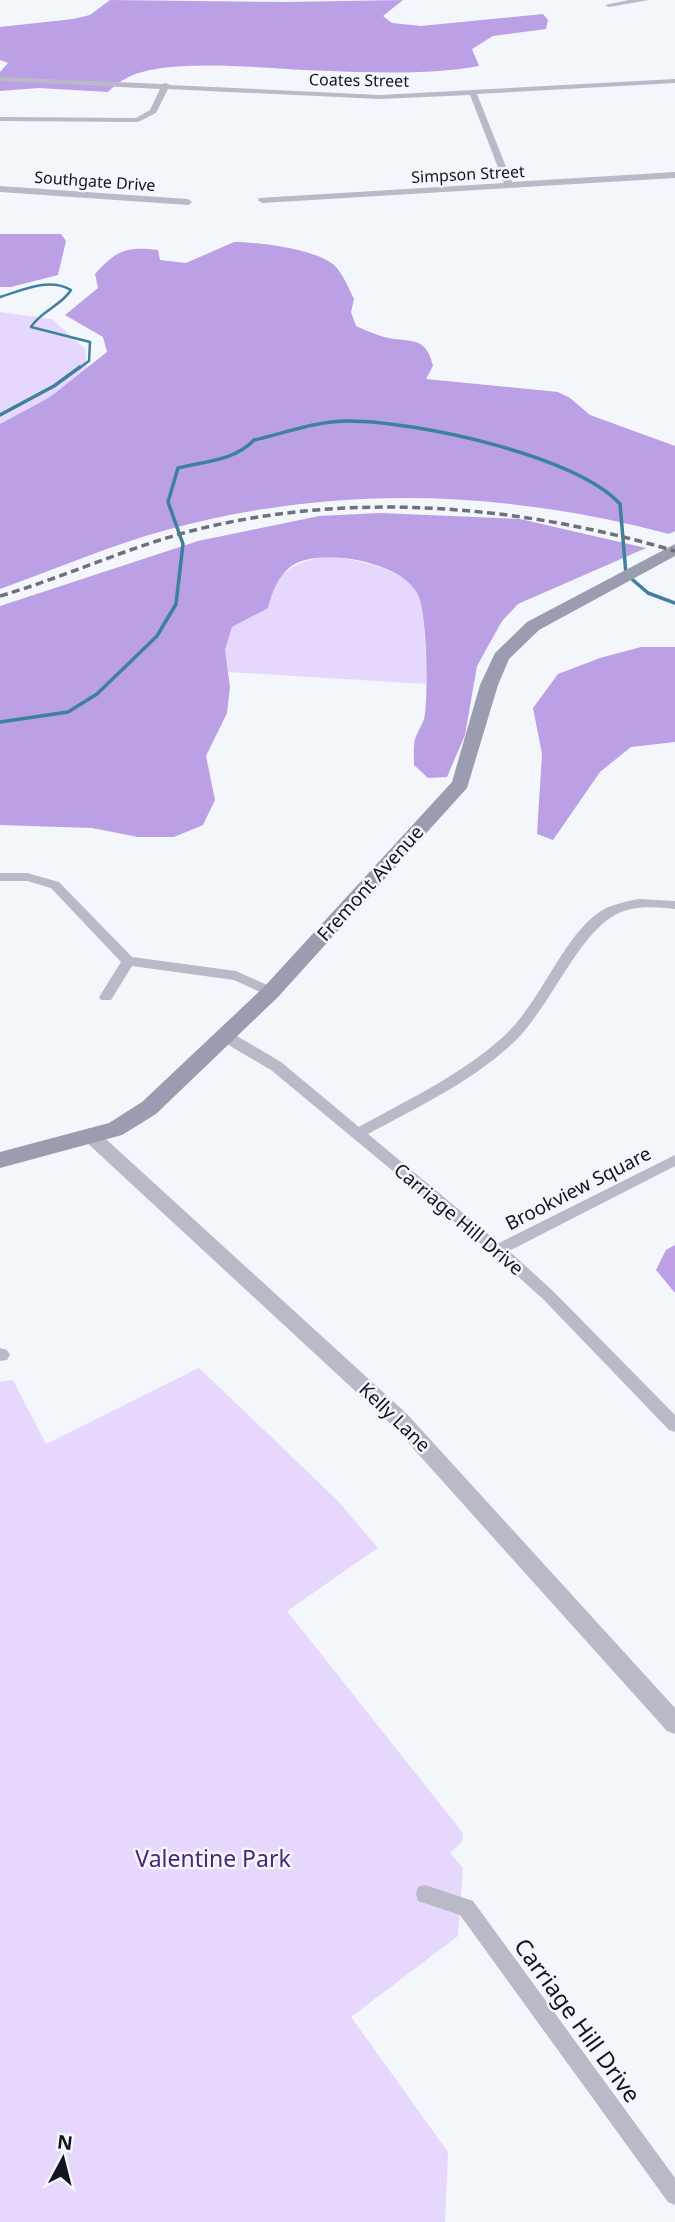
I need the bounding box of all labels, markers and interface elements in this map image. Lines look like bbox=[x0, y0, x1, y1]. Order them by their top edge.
street label: Coates Street bbox=[309, 68, 409, 92]
street label: Simpson Street bbox=[411, 160, 526, 188]
street label: Southgate Drive bbox=[34, 166, 156, 196]
street label: Fremont Avenue bbox=[311, 819, 429, 947]
street label: Brookview Square bbox=[501, 1140, 655, 1236]
street label: Carriage Hill Drive bbox=[389, 1157, 529, 1281]
street label: Kelly Lane bbox=[354, 1376, 436, 1458]
park label: Valentine Park bbox=[135, 1842, 291, 1874]
street label: Carriage Hill Drive bbox=[507, 1931, 649, 2109]
north arrow bbox=[28, 2124, 98, 2194]
text: N bbox=[56, 2128, 74, 2156]

